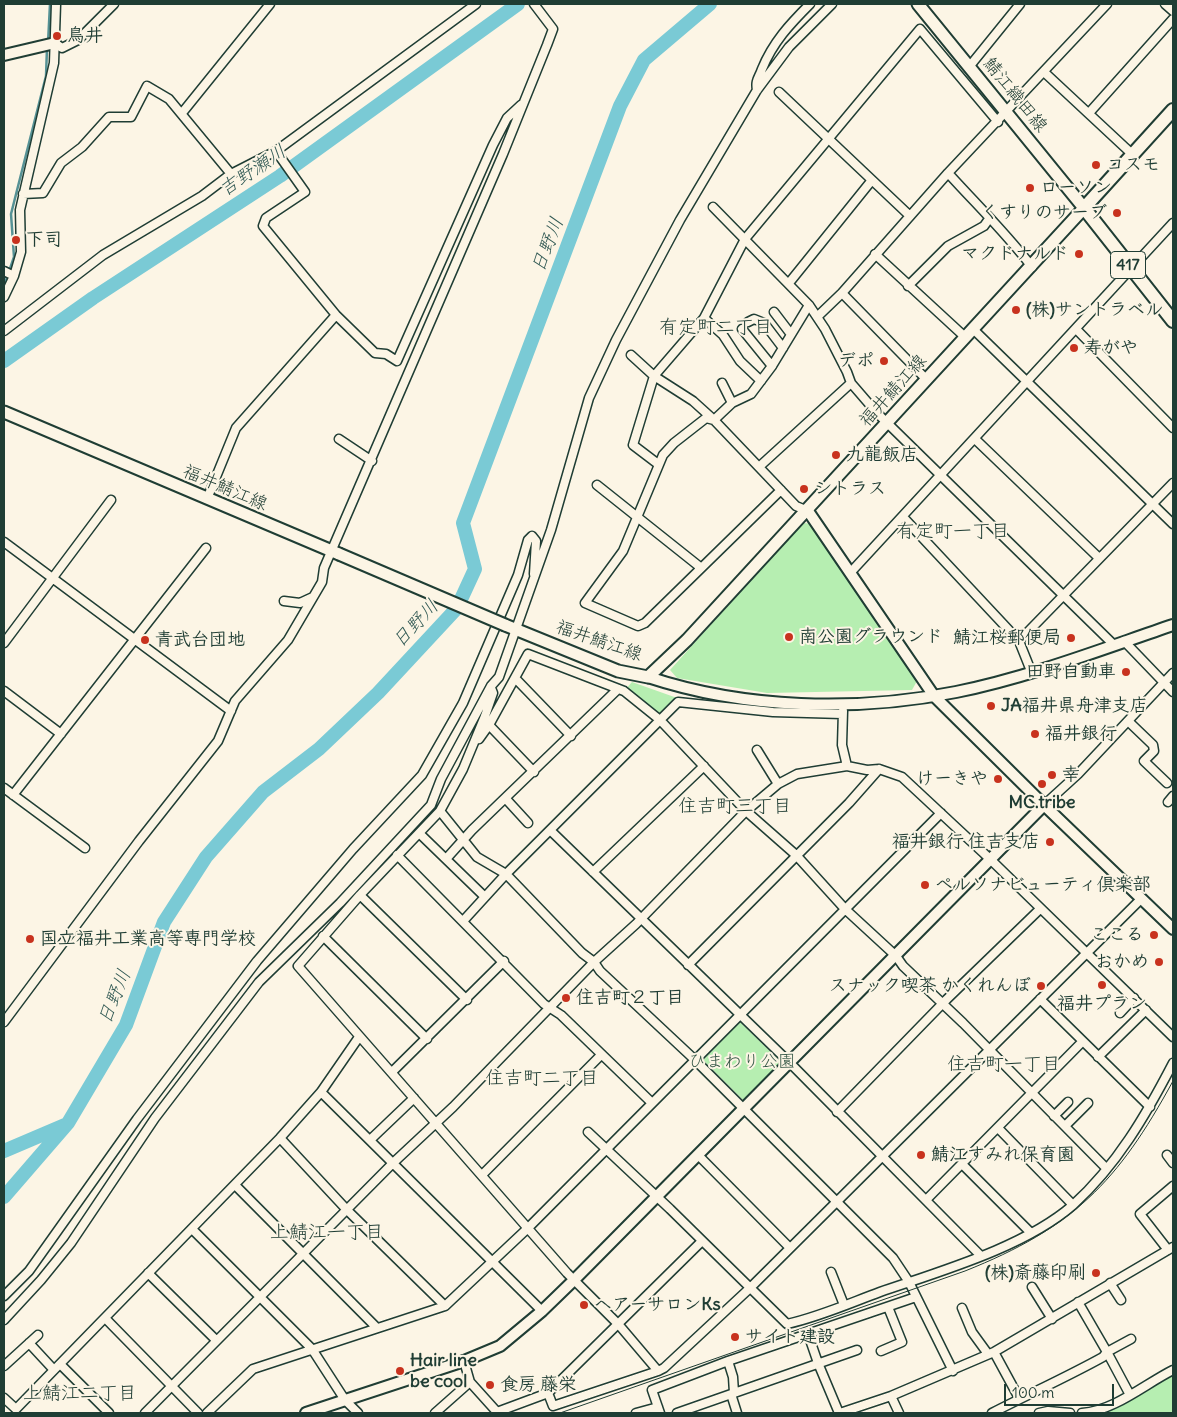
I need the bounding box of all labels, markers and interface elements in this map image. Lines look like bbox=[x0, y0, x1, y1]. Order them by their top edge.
place label: 鳥井 bbox=[67, 25, 103, 47]
marker: 鳥井 bbox=[51, 30, 63, 42]
street label: 鯖江織田線 bbox=[978, 53, 1052, 137]
water label: 吉野瀬川 bbox=[215, 140, 291, 202]
place label: コスモ bbox=[1106, 154, 1160, 176]
marker: コスモ bbox=[1090, 159, 1102, 171]
place label: ローソン bbox=[1040, 177, 1112, 199]
marker: ローソン bbox=[1024, 182, 1036, 194]
place label: くすりのサーブ bbox=[981, 202, 1107, 224]
marker: くすりのサーブ bbox=[1111, 207, 1123, 219]
water label: 日野川 bbox=[527, 214, 569, 276]
place label: 下司 bbox=[26, 229, 62, 251]
marker: 下司 bbox=[10, 234, 22, 246]
place label: マクドナルド bbox=[961, 243, 1069, 265]
marker: マクドナルド bbox=[1073, 248, 1085, 260]
road number: 417 bbox=[1110, 252, 1146, 278]
place label: (株)サントラベル bbox=[1026, 299, 1163, 321]
marker: (株)サントラベル bbox=[1010, 304, 1022, 316]
district label: 有定町二丁目 bbox=[659, 317, 773, 339]
place label: 寿がや bbox=[1084, 337, 1138, 359]
marker: 寿がや bbox=[1068, 342, 1080, 354]
place label: デポ bbox=[838, 350, 874, 372]
street label: 福井鯖江線 bbox=[855, 350, 931, 432]
marker: デポ bbox=[878, 355, 890, 367]
place label: 九龍飯店 bbox=[846, 444, 918, 466]
marker: 九龍飯店 bbox=[830, 449, 842, 461]
street label: 福井鯖江線 bbox=[179, 460, 271, 516]
place label: シトラス bbox=[814, 478, 886, 500]
marker: シトラス bbox=[798, 483, 810, 495]
district label: 有定町一丁目 bbox=[896, 521, 1010, 543]
water label: 日野川 bbox=[388, 595, 444, 653]
street label: 福井鯖江線 bbox=[553, 616, 645, 666]
place label: 南公園グラウンド bbox=[799, 626, 943, 648]
place label: 鯖江桜郵便局 bbox=[953, 627, 1061, 649]
place label: 青武台団地 bbox=[155, 629, 245, 651]
marker: 南公園グラウンド bbox=[783, 631, 795, 643]
marker: 鯖江桜郵便局 bbox=[1065, 632, 1077, 644]
marker: 青武台団地 bbox=[139, 634, 151, 646]
place label: 田野自動車 bbox=[1026, 661, 1116, 683]
marker: 田野自動車 bbox=[1120, 666, 1132, 678]
place label: JA福井県舟津支店 bbox=[1001, 695, 1148, 717]
marker: JA福井県舟津支店 bbox=[985, 700, 997, 712]
place label: 福井銀行 bbox=[1045, 723, 1117, 745]
marker: 福井銀行 bbox=[1029, 728, 1041, 740]
place label: 幸 bbox=[1062, 764, 1080, 786]
place label: けーきや bbox=[916, 768, 988, 790]
marker: 幸 bbox=[1046, 769, 1058, 781]
marker: けーきや bbox=[992, 773, 1004, 785]
marker: MC.tribe bbox=[1036, 778, 1048, 790]
place label: MC.tribe bbox=[1008, 792, 1076, 814]
district label: 住吉町三丁目 bbox=[678, 796, 792, 818]
place label: 福井銀行 住吉支店 bbox=[892, 831, 1040, 853]
marker: 福井銀行 住吉支店 bbox=[1044, 836, 1056, 848]
place label: ペルソナビューティ倶楽部 bbox=[935, 874, 1151, 896]
marker: ペルソナビューティ倶楽部 bbox=[919, 879, 931, 891]
place label: ここる bbox=[1090, 924, 1144, 946]
place label: 国立福井工業高等専門学校 bbox=[40, 928, 256, 950]
marker: ここる bbox=[1148, 929, 1160, 941]
marker: 国立福井工業高等専門学校 bbox=[24, 933, 36, 945]
place label: おかめ bbox=[1095, 951, 1149, 973]
marker: おかめ bbox=[1153, 956, 1165, 968]
water label: 日野川 bbox=[94, 966, 136, 1028]
place label: スナック喫茶 かくれんぼ bbox=[829, 975, 1031, 997]
marker: 福井プラン bbox=[1096, 979, 1108, 991]
marker: スナック喫茶 かくれんぼ bbox=[1035, 980, 1047, 992]
place label: 住吉町２丁目 bbox=[576, 987, 684, 1009]
marker: 住吉町２丁目 bbox=[560, 992, 572, 1004]
place label: 福井プラン bbox=[1057, 993, 1147, 1015]
park label: ひまわり公園 bbox=[688, 1051, 796, 1073]
district label: 住吉町一丁目 bbox=[947, 1054, 1061, 1076]
district label: 住吉町二丁目 bbox=[485, 1068, 599, 1090]
place label: 鯖江すみれ保育園 bbox=[931, 1144, 1075, 1166]
marker: 鯖江すみれ保育園 bbox=[915, 1149, 927, 1161]
district label: 上鯖江一丁目 bbox=[270, 1222, 384, 1244]
place label: (株)斎藤印刷 bbox=[985, 1262, 1086, 1284]
marker: (株)斎藤印刷 bbox=[1090, 1267, 1102, 1279]
place label: ヘアーサロンKs bbox=[594, 1294, 721, 1316]
marker: ヘアーサロンKs bbox=[578, 1299, 590, 1311]
place label: サイト建設 bbox=[745, 1326, 835, 1348]
marker: サイト建設 bbox=[729, 1331, 741, 1343]
place label: Hair line be cool bbox=[410, 1350, 477, 1392]
marker: Hair line be cool bbox=[394, 1365, 406, 1377]
place label: 食房 藤栄 bbox=[500, 1374, 576, 1396]
scale bar bbox=[1007, 1374, 1117, 1406]
marker: 食房 藤栄 bbox=[484, 1379, 496, 1391]
district label: 上鯖江二丁目 bbox=[23, 1383, 137, 1405]
text: 100 m bbox=[1012, 1383, 1054, 1402]

